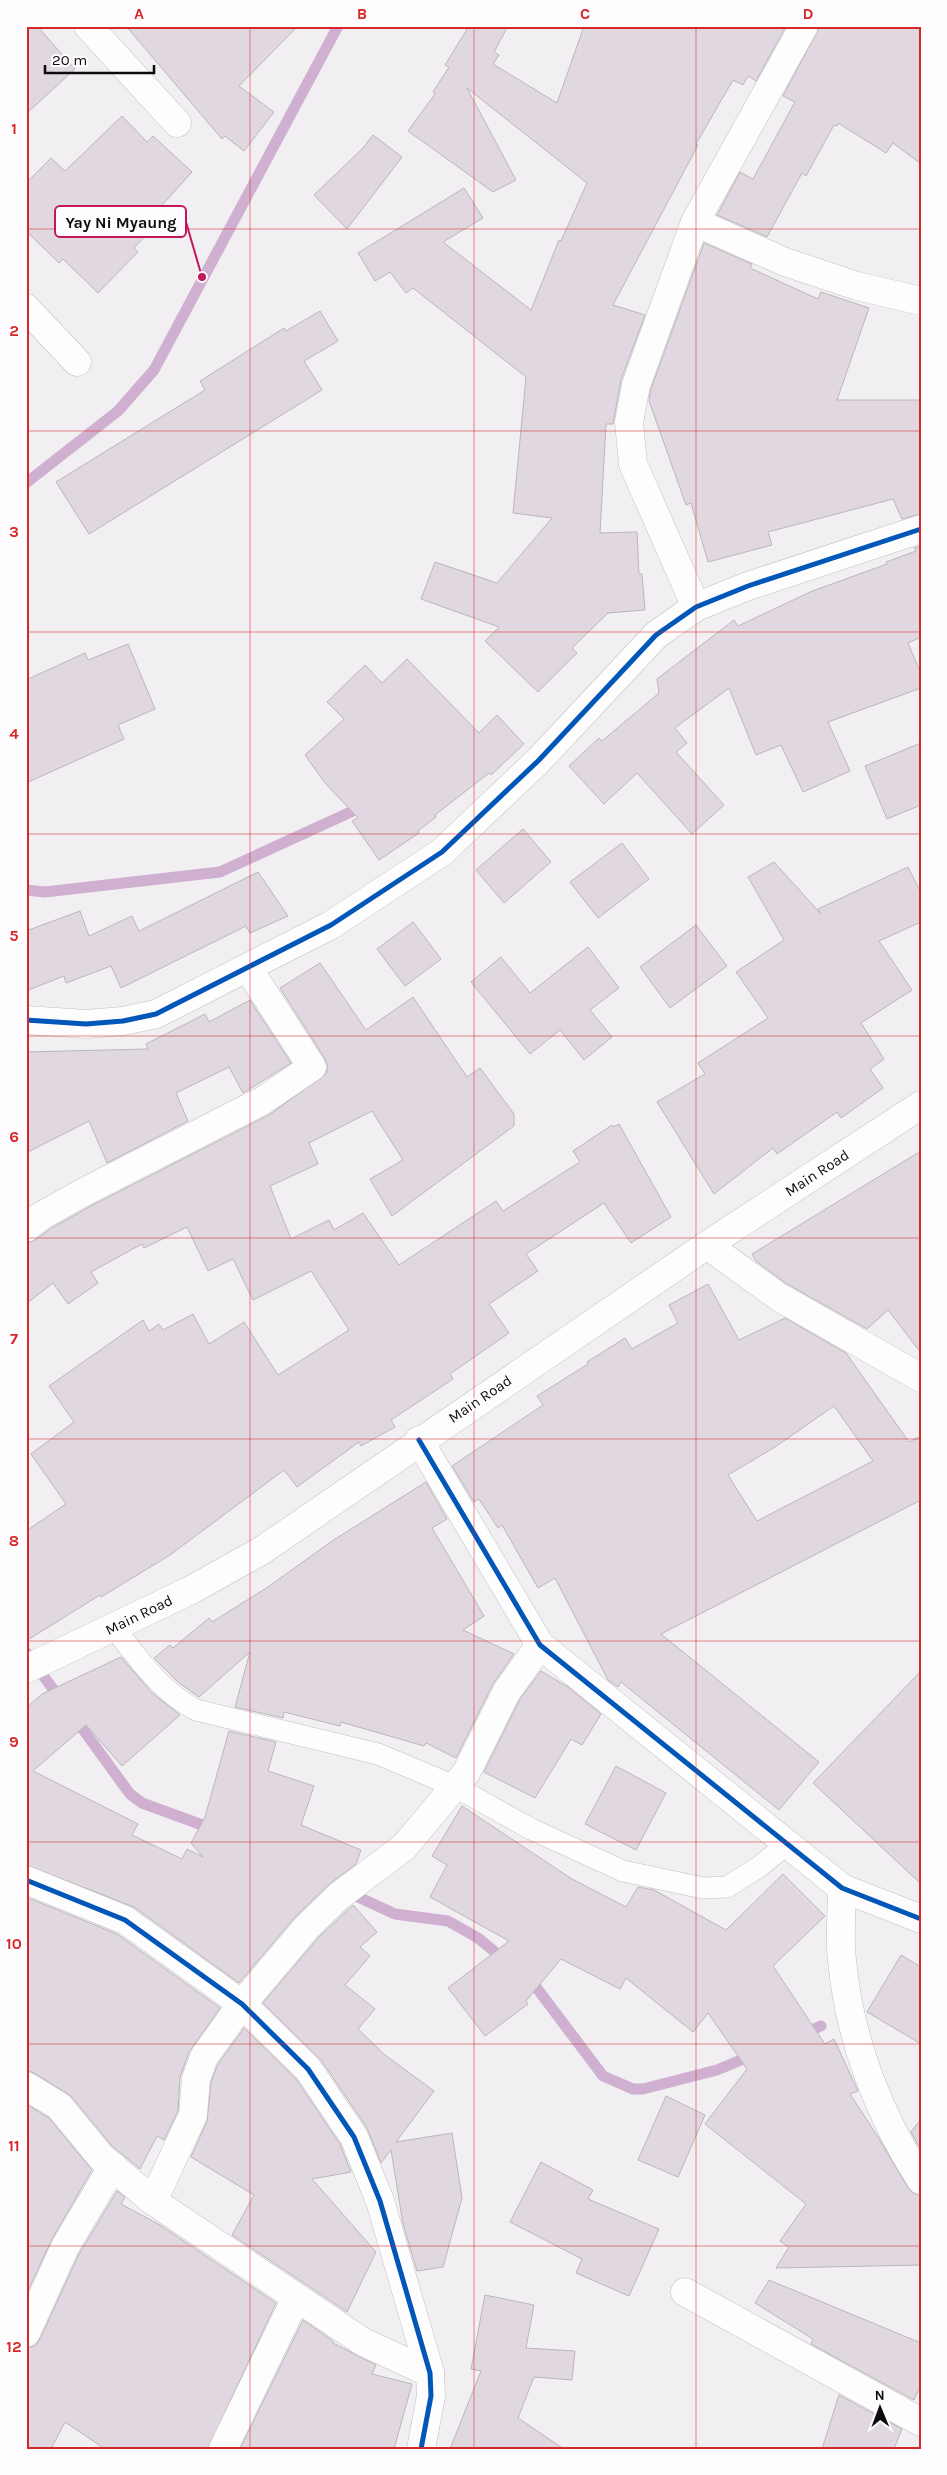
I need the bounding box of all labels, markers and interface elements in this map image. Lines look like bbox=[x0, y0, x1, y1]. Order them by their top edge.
text: A bbox=[134, 4, 144, 23]
text: B bbox=[357, 4, 367, 23]
text: C bbox=[580, 4, 590, 23]
text: D bbox=[803, 4, 814, 23]
scale bar bbox=[45, 42, 154, 74]
text: 20 m bbox=[52, 51, 87, 69]
text: 1 bbox=[11, 119, 17, 138]
callout: Yay Ni Myaung bbox=[55, 206, 186, 237]
text: Yay Ni Myaung bbox=[65, 213, 177, 232]
text: 2 bbox=[9, 321, 19, 340]
text: 3 bbox=[9, 522, 19, 541]
text: 4 bbox=[9, 724, 19, 743]
text: 5 bbox=[9, 926, 19, 945]
text: 6 bbox=[9, 1127, 19, 1146]
street label: Main Road bbox=[782, 1146, 852, 1200]
text: 7 bbox=[10, 1329, 18, 1348]
street label: Main Road bbox=[445, 1371, 515, 1427]
text: 8 bbox=[9, 1531, 19, 1550]
street label: Main Road bbox=[102, 1591, 176, 1639]
text: 9 bbox=[9, 1732, 19, 1751]
text: 10 bbox=[6, 1934, 22, 1953]
text: 11 bbox=[8, 2136, 20, 2155]
text: 12 bbox=[6, 2337, 22, 2356]
north arrow bbox=[854, 2382, 904, 2432]
text: N bbox=[875, 2387, 885, 2404]

